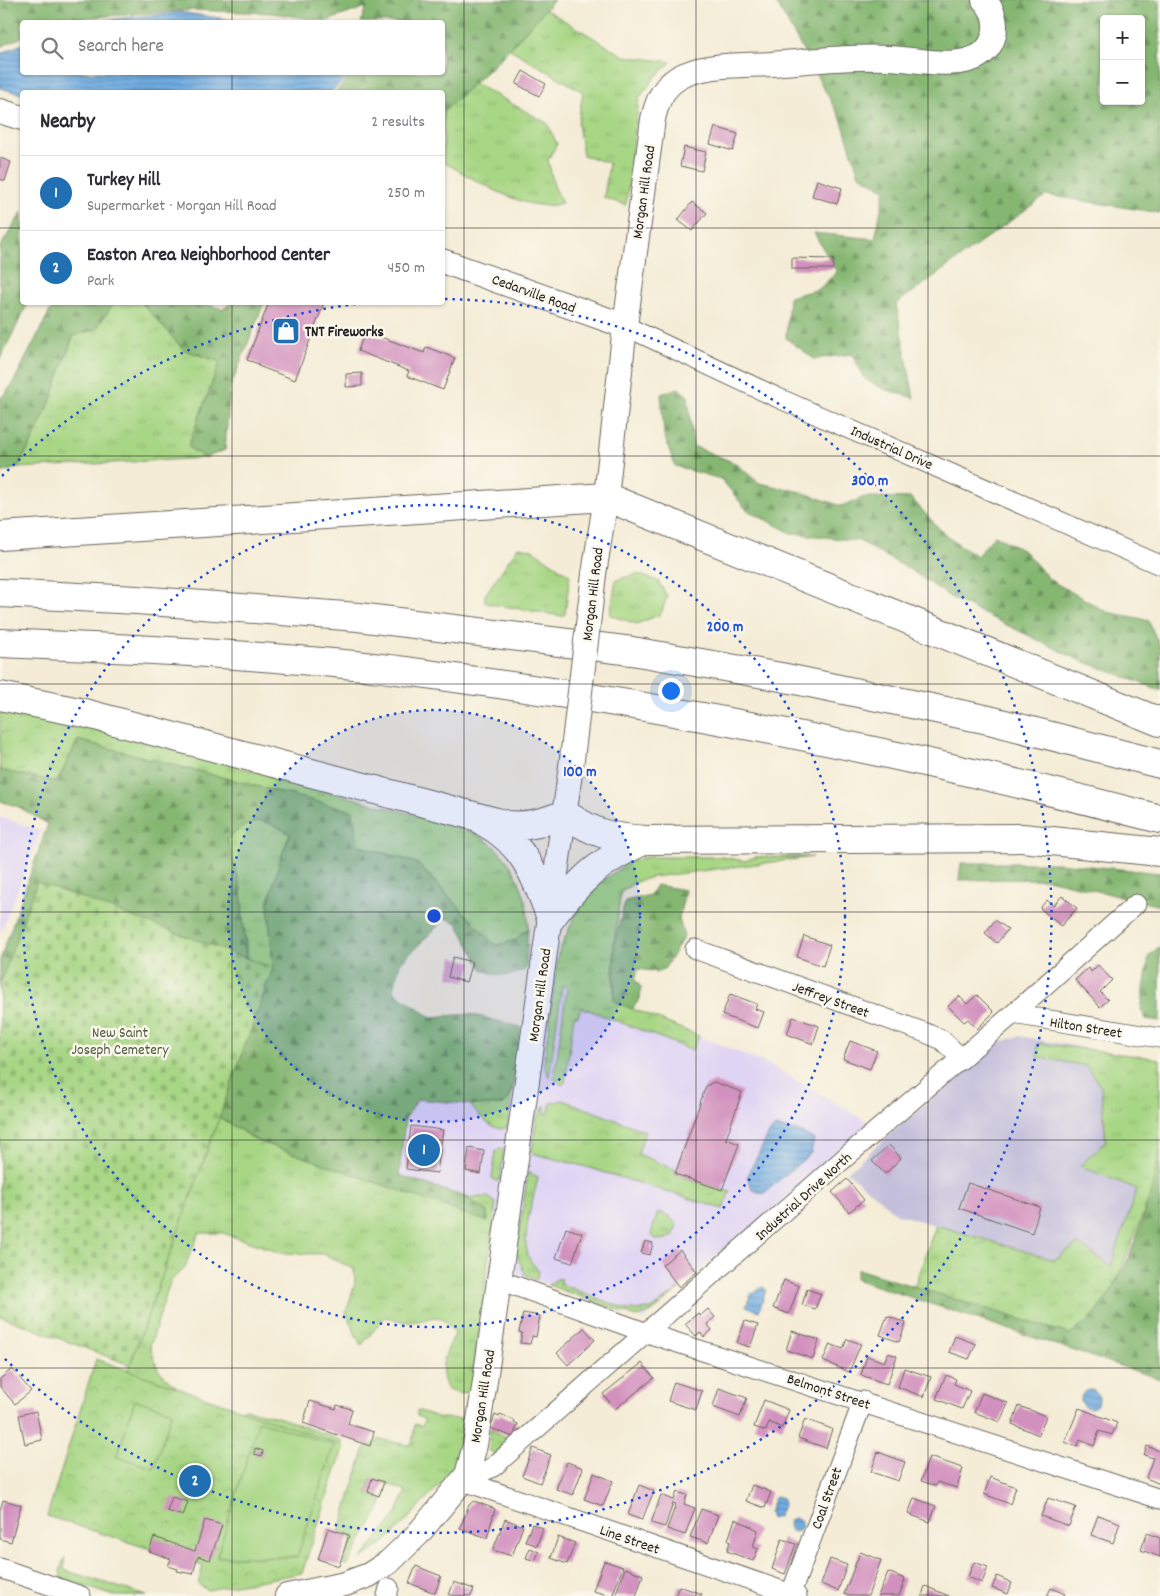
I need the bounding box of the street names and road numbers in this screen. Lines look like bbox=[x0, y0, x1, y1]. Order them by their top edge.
street label: Morgan Hill Road bbox=[628, 144, 662, 240]
street label: Cedarville Road bbox=[488, 270, 578, 320]
street label: Industrial Drive bbox=[846, 421, 936, 477]
street label: Morgan Hill Road bbox=[577, 546, 611, 642]
street label: Morgan Hill Road bbox=[524, 947, 558, 1043]
street label: Jeffrey Street bbox=[789, 977, 872, 1025]
street label: Hilton Street bbox=[1048, 1012, 1124, 1046]
street label: Industrial Drive North bbox=[751, 1148, 858, 1247]
street label: Morgan Hill Road bbox=[466, 1348, 502, 1444]
street label: Belmont Street bbox=[784, 1369, 873, 1417]
street label: Coal Street bbox=[806, 1464, 849, 1533]
street label: Line Street bbox=[596, 1520, 663, 1562]

